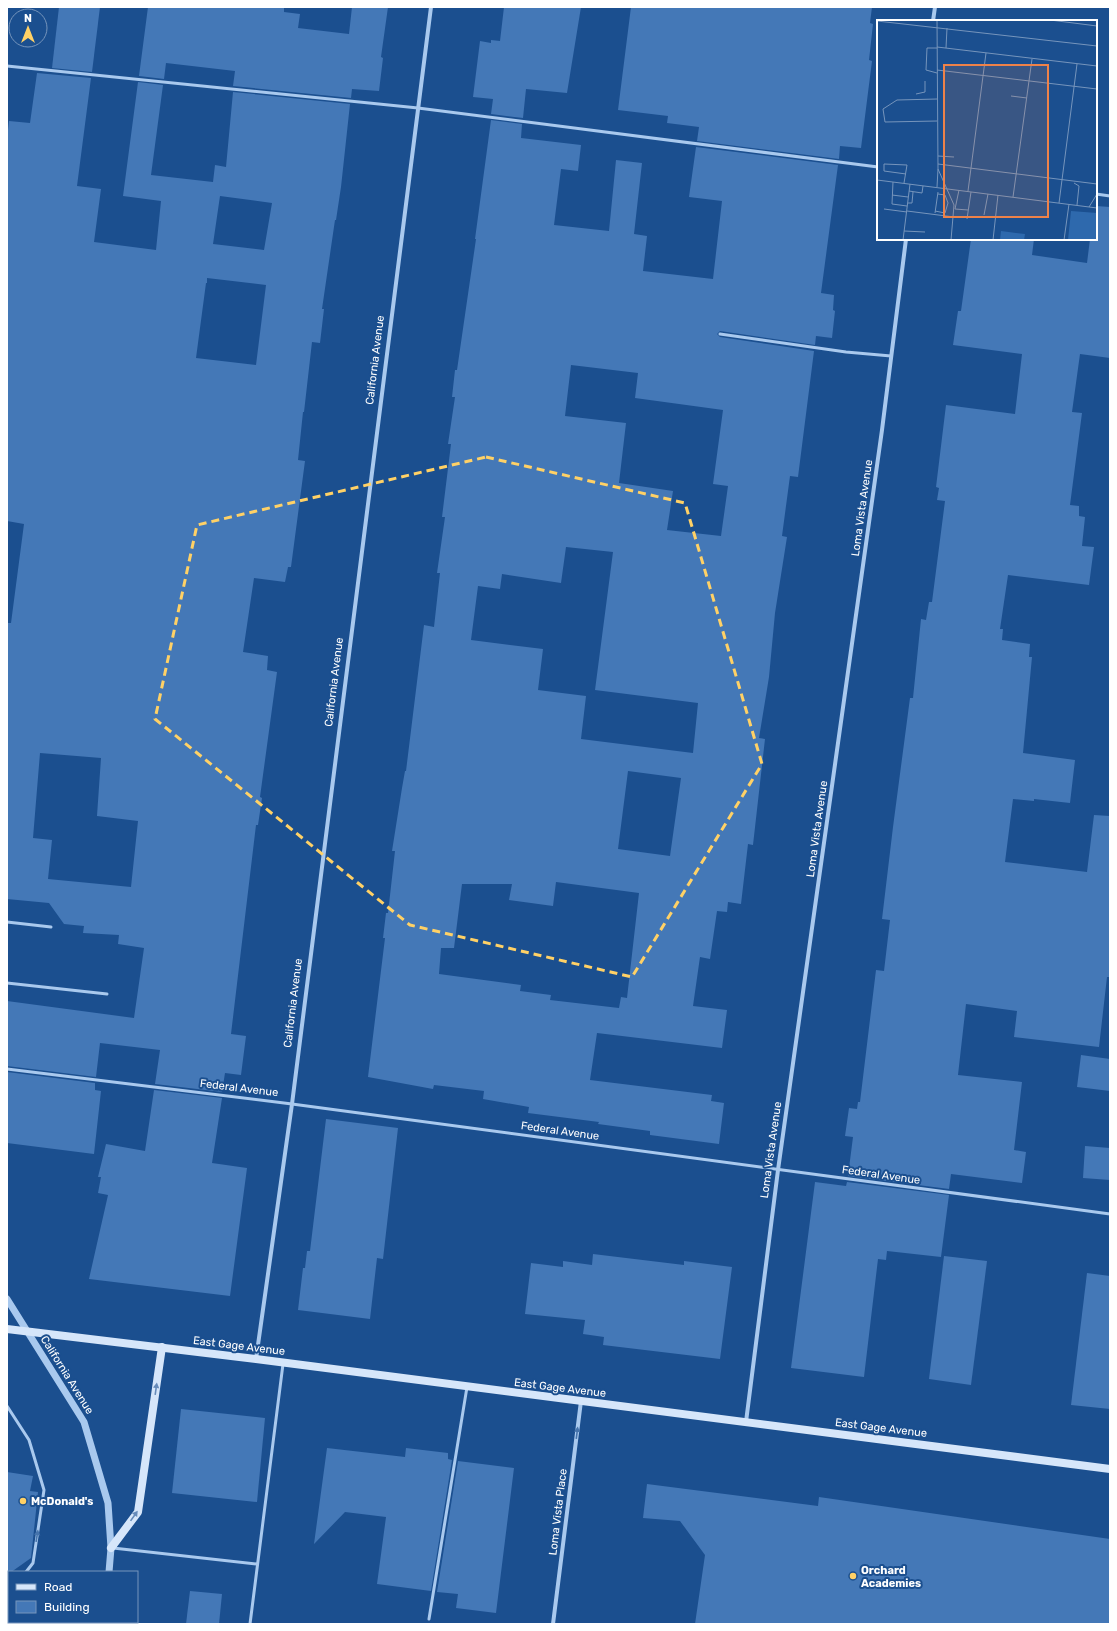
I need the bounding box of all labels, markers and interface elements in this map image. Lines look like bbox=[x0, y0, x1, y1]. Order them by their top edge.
north arrow bbox=[8, 8, 48, 48]
text: N bbox=[24, 12, 32, 25]
inset map bbox=[877, 20, 1097, 240]
street label: California Avenue bbox=[363, 315, 387, 405]
street label: Loma Vista Avenue bbox=[849, 459, 875, 557]
street label: California Avenue bbox=[322, 637, 346, 727]
street label: Loma Vista Avenue bbox=[804, 780, 830, 878]
street label: California Avenue bbox=[281, 958, 305, 1048]
street label: Federal Avenue bbox=[199, 1077, 279, 1099]
street label: Loma Vista Avenue bbox=[758, 1101, 784, 1199]
street label: Federal Avenue bbox=[520, 1119, 600, 1143]
street label: Federal Avenue bbox=[841, 1163, 921, 1187]
street label: California Avenue bbox=[38, 1334, 96, 1416]
street label: East Gage Avenue bbox=[192, 1334, 286, 1358]
street label: East Gage Avenue bbox=[513, 1376, 607, 1400]
one-way arrow bbox=[153, 1383, 159, 1395]
street label: East Gage Avenue bbox=[834, 1416, 928, 1440]
one-way arrow bbox=[574, 1427, 580, 1439]
street label: Loma Vista Place bbox=[546, 1468, 570, 1556]
place label: McDonald's bbox=[31, 1495, 93, 1508]
marker: McDonald's bbox=[18, 1496, 28, 1506]
one-way arrow bbox=[130, 1511, 138, 1522]
one-way arrow bbox=[34, 1530, 40, 1542]
place label: Orchard Academies bbox=[861, 1564, 921, 1590]
legend bbox=[8, 1571, 138, 1623]
marker: Orchard Academies bbox=[848, 1571, 858, 1581]
text: Road bbox=[44, 1580, 72, 1594]
text: Building bbox=[44, 1600, 90, 1614]

